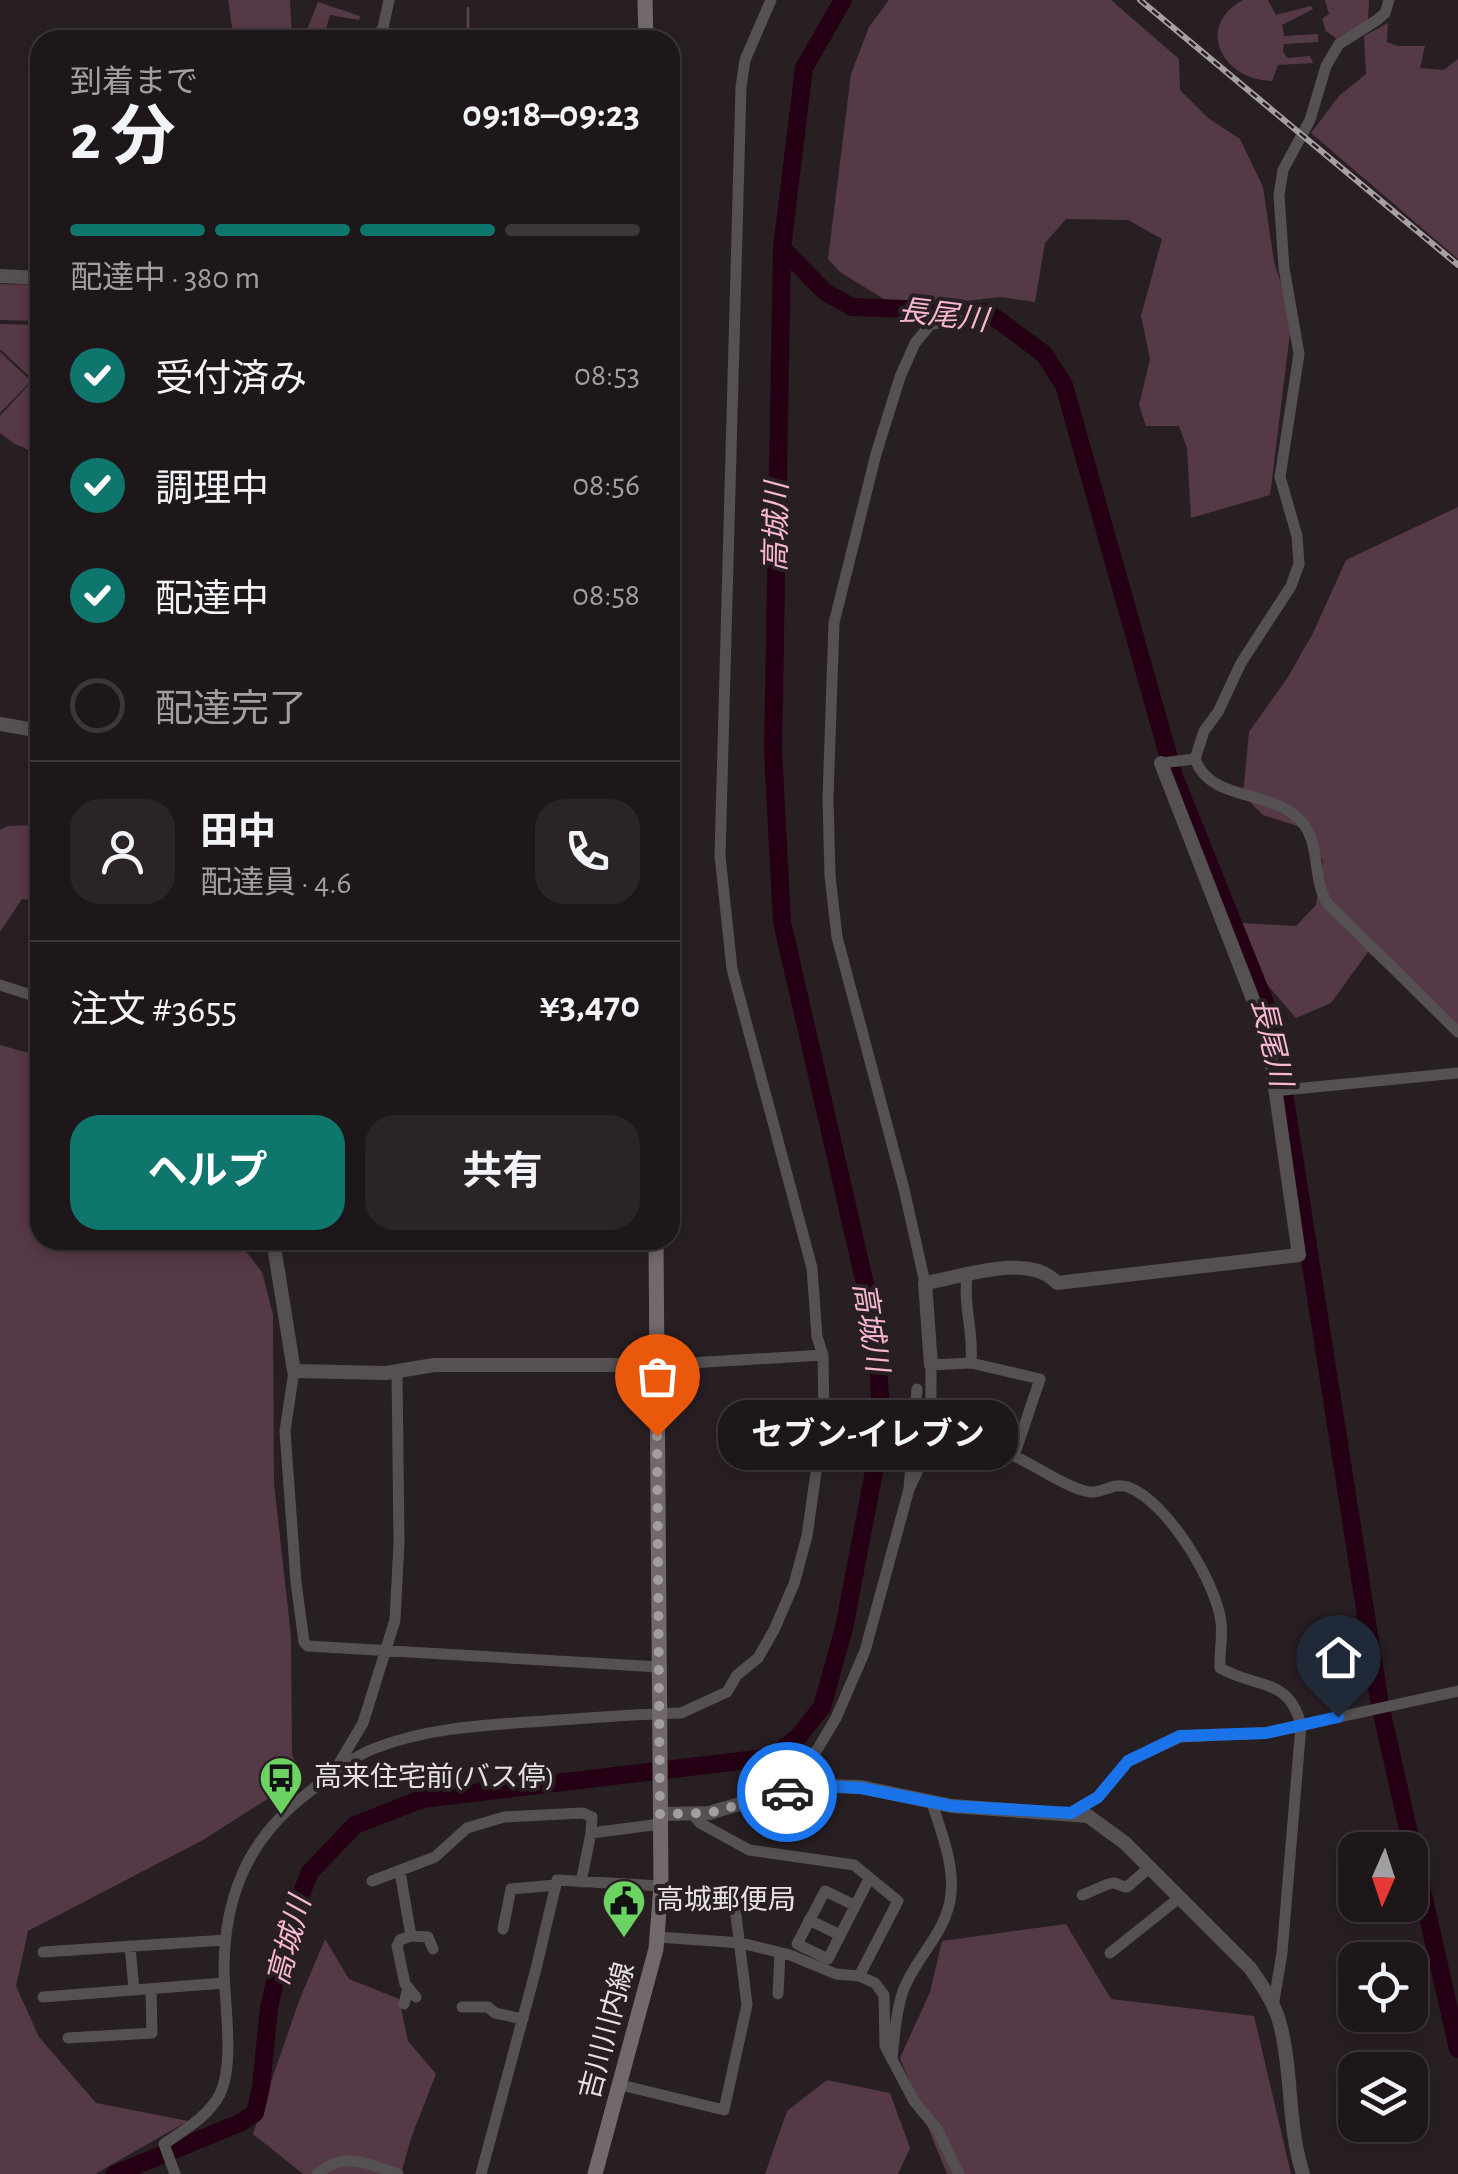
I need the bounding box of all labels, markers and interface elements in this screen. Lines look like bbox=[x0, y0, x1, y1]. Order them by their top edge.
text: 到着まで bbox=[70, 66, 198, 98]
text: 09:18–09:23 bbox=[462, 96, 640, 134]
text: 2 分 bbox=[70, 106, 175, 171]
text: 配達中 · 380 m bbox=[70, 262, 260, 294]
water label: 長尾川 bbox=[897, 296, 992, 337]
icon: check bbox=[70, 348, 125, 403]
text: 08:53 bbox=[574, 359, 640, 391]
text: 受付済み bbox=[155, 361, 307, 399]
icon: check bbox=[70, 458, 125, 513]
text: 08:56 bbox=[572, 469, 640, 501]
text: 調理中 bbox=[155, 471, 269, 509]
water label: 高城川 bbox=[759, 479, 793, 572]
icon: check bbox=[70, 568, 125, 623]
text: 08:58 bbox=[572, 579, 640, 611]
text: 配達中 bbox=[155, 581, 269, 619]
text: 配達完了 bbox=[155, 691, 307, 729]
button: person bbox=[70, 799, 175, 904]
button: phone bbox=[535, 799, 640, 904]
text: 田中 bbox=[200, 814, 276, 852]
text: 配達員 · 4.6 bbox=[200, 867, 352, 899]
text: ¥3,470 bbox=[540, 987, 640, 1025]
text: 注文 #3655 bbox=[70, 992, 237, 1030]
water label: 長尾川 bbox=[1246, 995, 1296, 1092]
button: ヘルプ bbox=[70, 1115, 345, 1230]
button: 共有 bbox=[365, 1115, 640, 1230]
water label: 高城川 bbox=[848, 1280, 894, 1377]
pin bbox=[615, 1334, 700, 1437]
icon: bag bbox=[630, 1349, 685, 1404]
callout: セブン-イレブン bbox=[717, 1401, 1017, 1471]
text: セブン-イレブン bbox=[751, 1419, 985, 1451]
pin bbox=[1296, 1615, 1381, 1718]
icon: home bbox=[1311, 1630, 1366, 1685]
courier bbox=[737, 1742, 837, 1842]
bus stop icon: 高来住宅前(バス停) bbox=[258, 1755, 304, 1816]
place label: 高来住宅前(バス停) bbox=[314, 1762, 555, 1792]
icon: car bbox=[760, 1765, 815, 1820]
north arrow bbox=[1338, 1832, 1428, 1922]
map controls bbox=[1338, 1832, 1428, 2142]
public building icon: 高城郵便局 bbox=[601, 1878, 647, 1939]
place label: 高城郵便局 bbox=[656, 1885, 796, 1915]
water label: 高城川 bbox=[262, 1890, 317, 1988]
button: locate bbox=[1338, 1942, 1428, 2032]
street label: 吉川川内線 bbox=[574, 1959, 640, 2102]
button: layers bbox=[1338, 2052, 1428, 2142]

